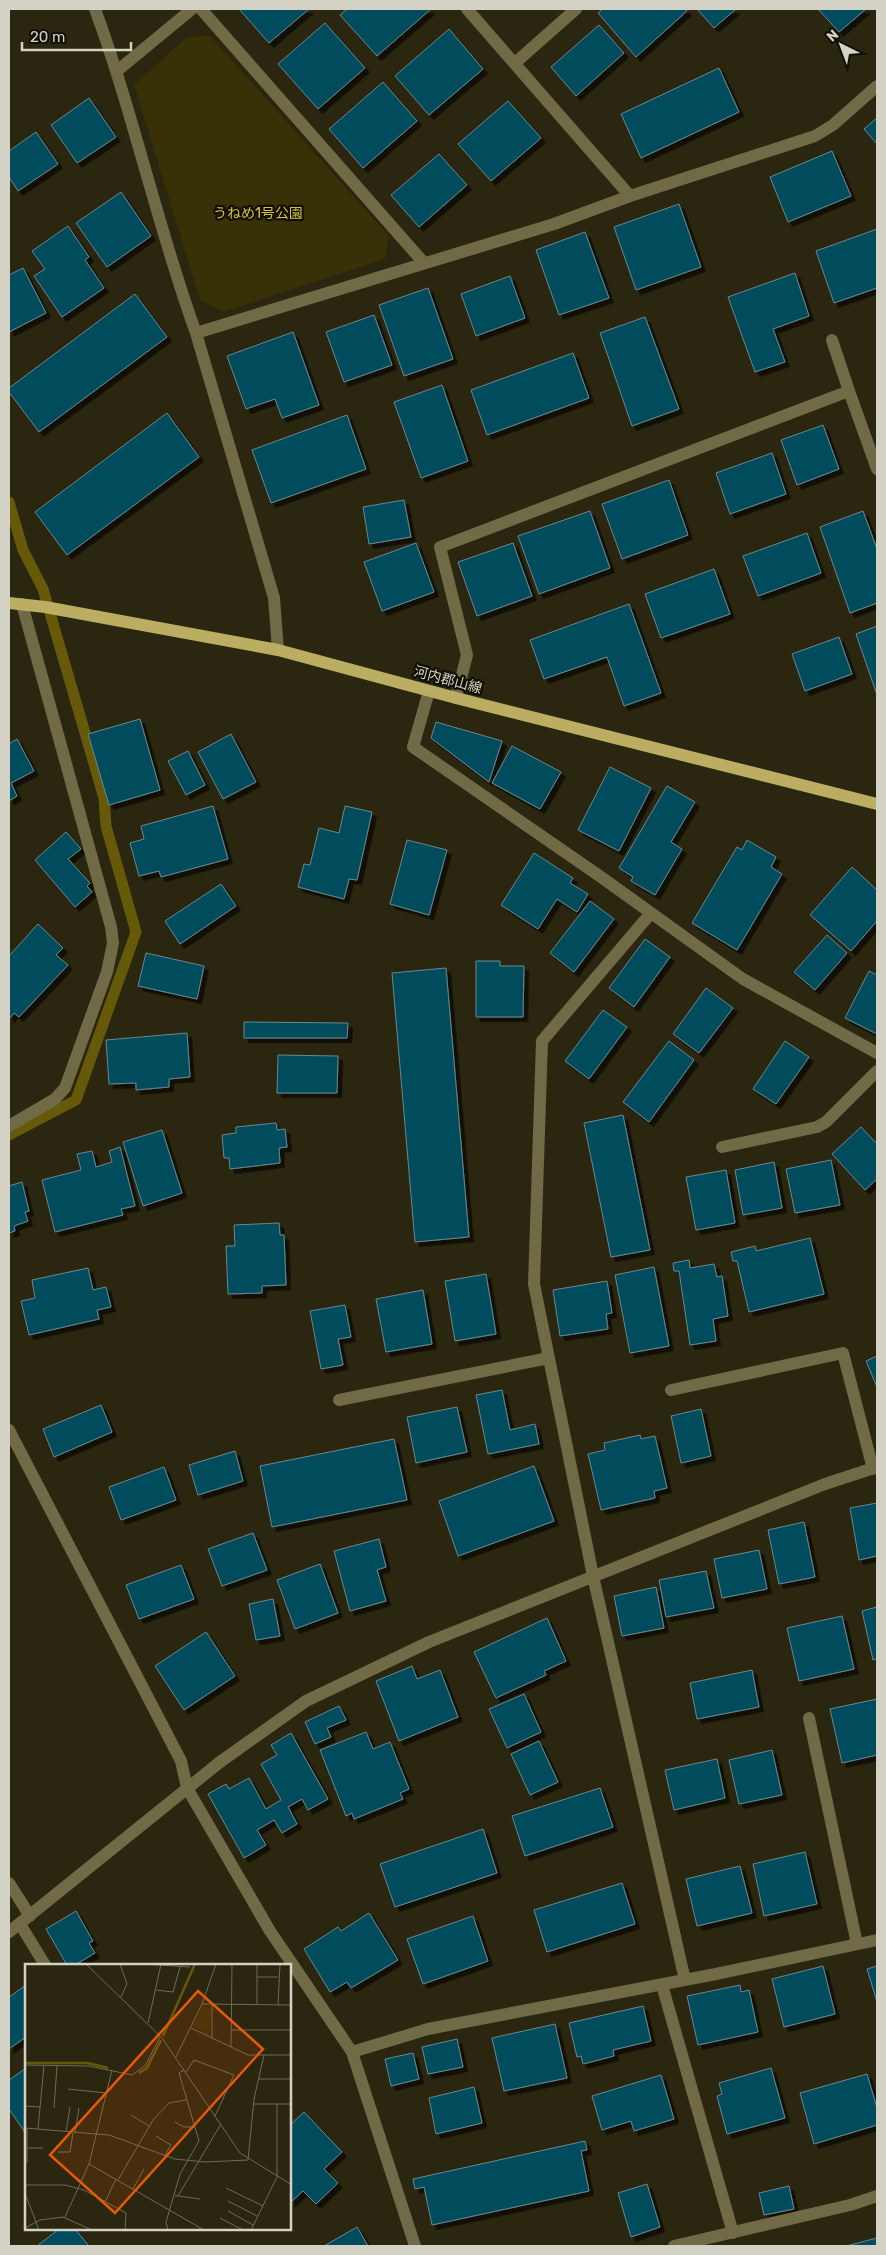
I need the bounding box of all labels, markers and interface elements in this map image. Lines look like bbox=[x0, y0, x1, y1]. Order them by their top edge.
scale bar bbox=[22, 20, 131, 52]
north arrow bbox=[816, 20, 866, 70]
text: N bbox=[823, 26, 842, 45]
text: 20 m bbox=[30, 28, 65, 46]
park label: うねめ1号公園 bbox=[213, 205, 303, 222]
street label: 河内郡山線 bbox=[412, 663, 484, 697]
inset map bbox=[25, 1964, 291, 2230]

